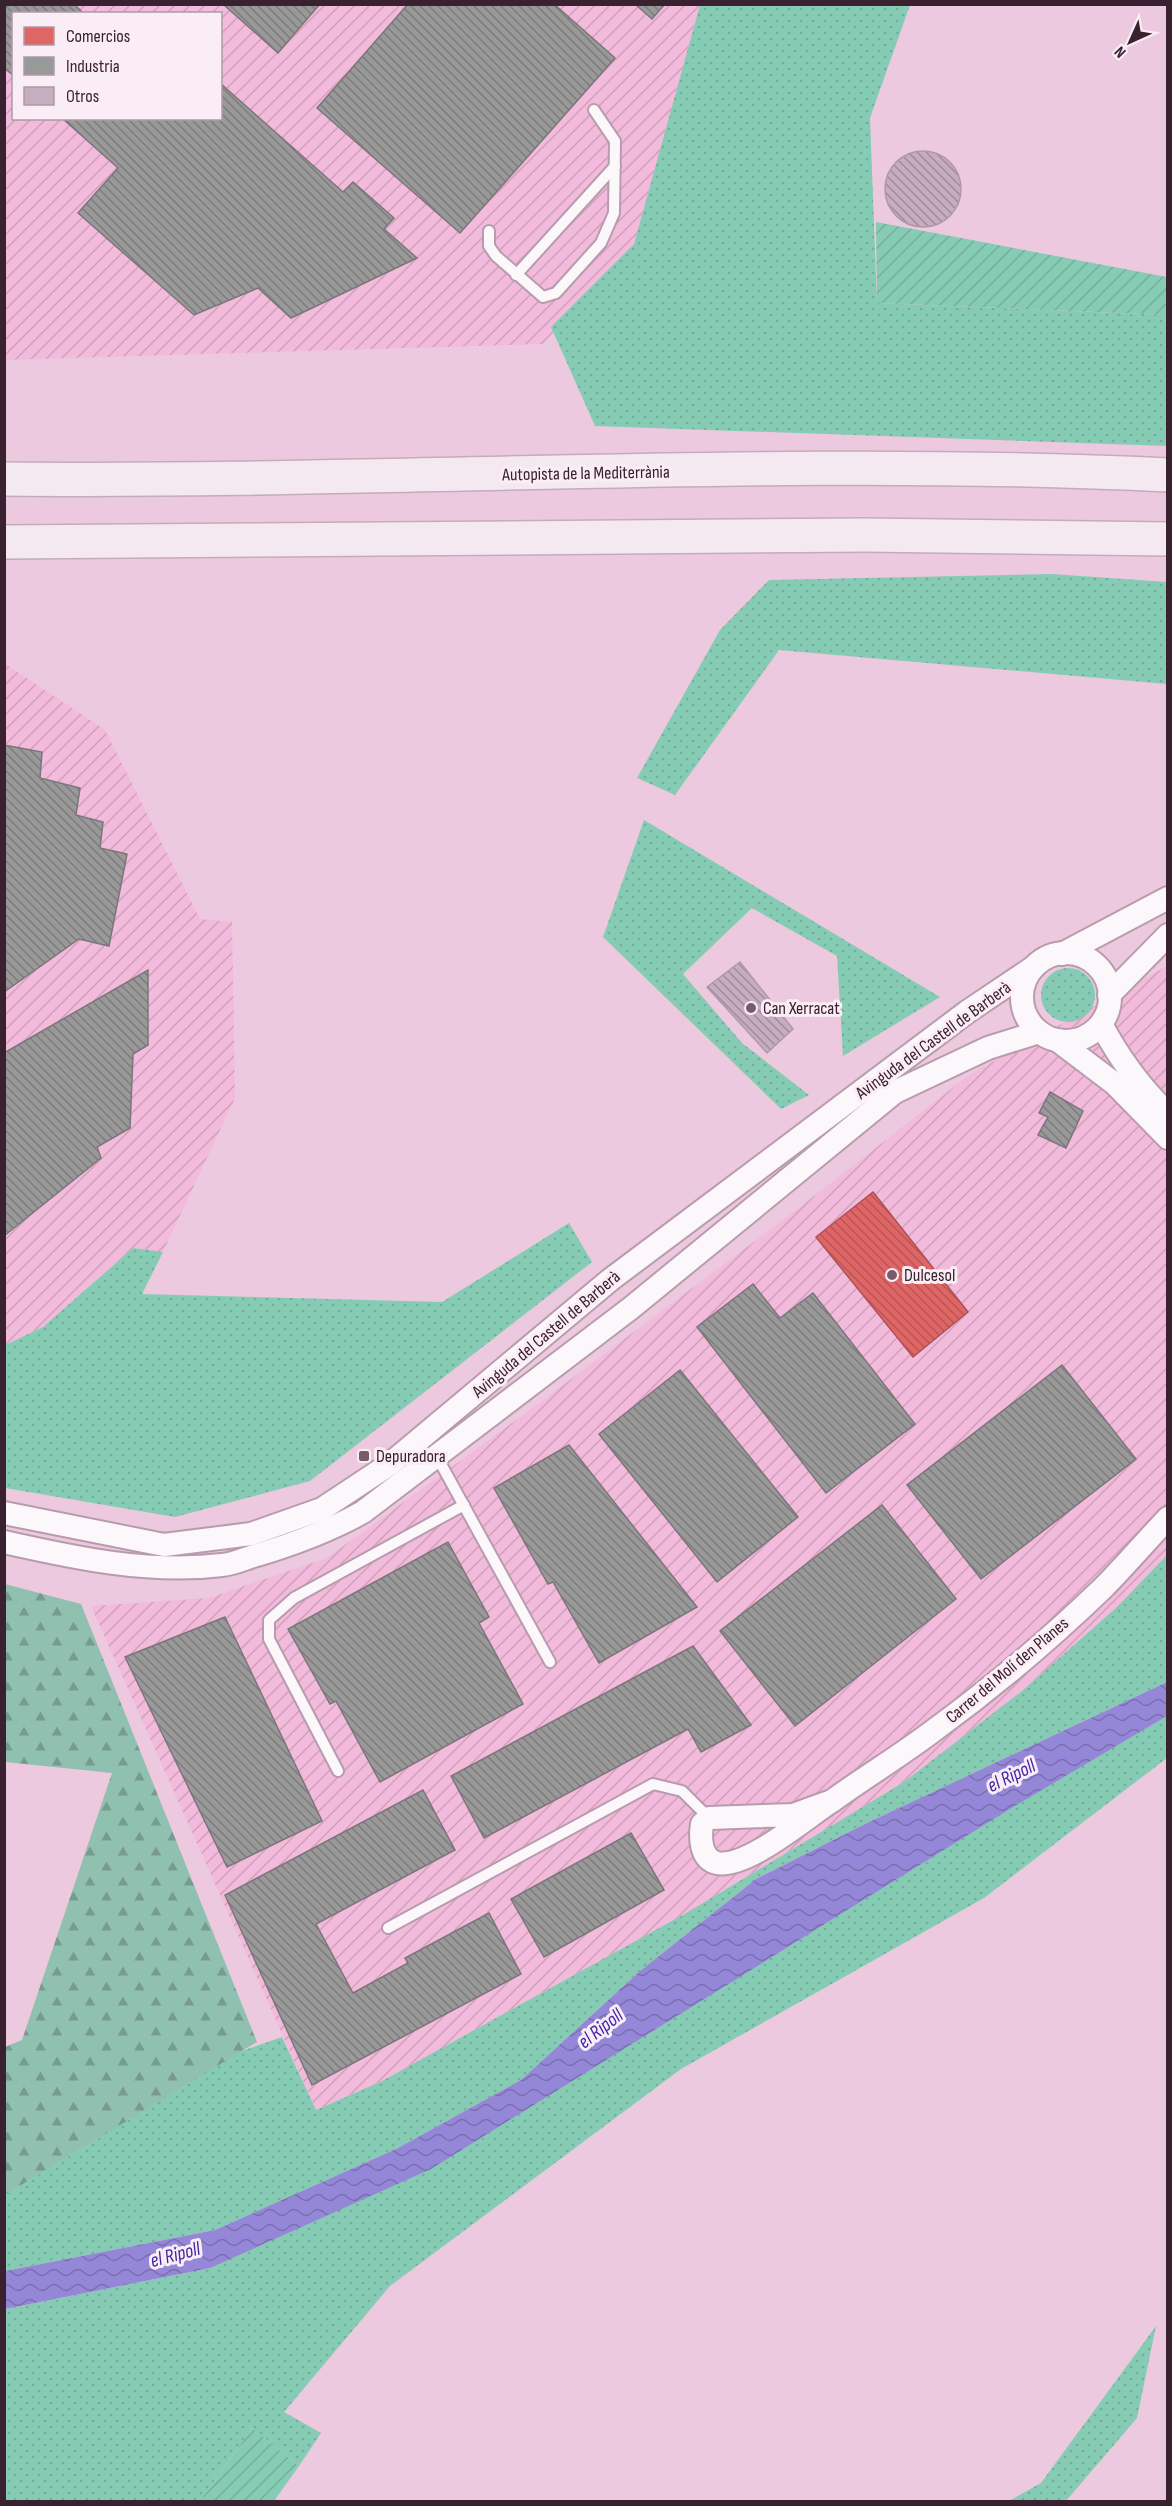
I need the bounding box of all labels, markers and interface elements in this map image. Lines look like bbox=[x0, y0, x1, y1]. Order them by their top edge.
legend bbox=[12, 12, 222, 120]
north arrow bbox=[1100, 12, 1160, 72]
text: Comercios bbox=[66, 26, 130, 47]
text: N bbox=[1111, 42, 1130, 61]
text: Industria bbox=[66, 56, 120, 77]
text: Otros bbox=[66, 86, 99, 107]
street label: Autopista de la Mediterrània bbox=[501, 462, 670, 485]
street label: Avinguda del Castell de Barberà bbox=[851, 977, 1015, 1104]
place label: Can Xerracat bbox=[763, 998, 840, 1019]
marker: Can Xerracat bbox=[744, 1001, 758, 1015]
place label: Dulcesol bbox=[904, 1265, 955, 1286]
street label: Avinguda del Castell de Barberà bbox=[467, 1266, 625, 1403]
marker: Dulcesol bbox=[885, 1268, 899, 1282]
place label: Depuradora bbox=[376, 1446, 446, 1467]
marker: Depuradora bbox=[357, 1449, 371, 1463]
street label: Carrer del Molí den Planes bbox=[942, 1613, 1073, 1728]
water label: el Ripoll bbox=[983, 1753, 1041, 1798]
water label: el Ripoll bbox=[573, 2003, 629, 2054]
water label: el Ripoll bbox=[148, 2236, 204, 2273]

